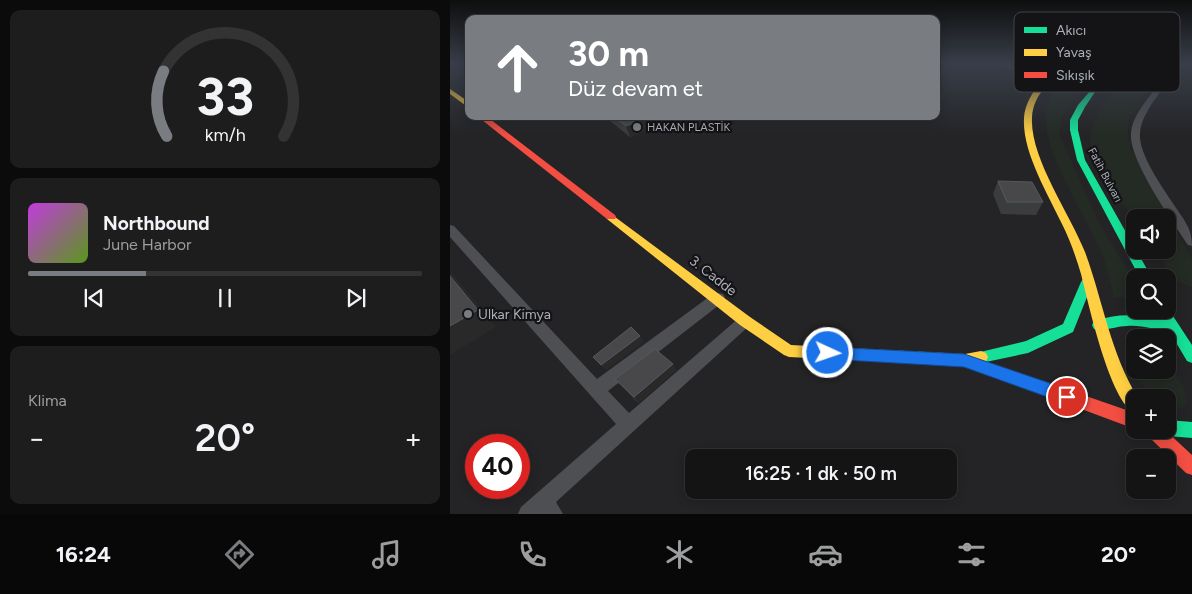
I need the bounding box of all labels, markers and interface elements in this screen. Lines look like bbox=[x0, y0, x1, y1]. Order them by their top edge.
legend bbox=[1014, 12, 1180, 92]
text: Akıcı bbox=[1056, 22, 1086, 39]
text: 30 m bbox=[568, 33, 649, 75]
icon: ahead bbox=[485, 35, 550, 100]
text: Yavaş bbox=[1056, 44, 1092, 61]
text: 33 bbox=[196, 66, 254, 128]
text: Sıkışık bbox=[1056, 67, 1095, 84]
text: Düz devam et bbox=[568, 75, 703, 102]
marker: HAKAN PLASTİK bbox=[631, 121, 643, 133]
place label: HAKAN PLASTİK bbox=[647, 121, 730, 134]
text: km/h bbox=[205, 124, 245, 145]
street label: Fatih Bulvarı bbox=[1085, 146, 1125, 204]
map controls bbox=[1126, 209, 1176, 499]
button: sound bbox=[1126, 209, 1176, 259]
text: Northbound bbox=[103, 212, 210, 235]
text: June Harbor bbox=[103, 235, 191, 254]
street label: 3. Cadde bbox=[686, 252, 740, 300]
button: search bbox=[1126, 269, 1176, 319]
icon: previous bbox=[80, 284, 108, 312]
icon: pause bbox=[211, 284, 239, 312]
icon: next bbox=[342, 284, 370, 312]
place label: Ulkar Kimya bbox=[478, 306, 551, 323]
marker: Ulkar Kimya bbox=[462, 308, 474, 320]
position arrow bbox=[801, 326, 853, 378]
button: layers bbox=[1126, 329, 1176, 379]
pin bbox=[1046, 376, 1088, 418]
icon: arrive bbox=[1053, 383, 1081, 411]
button: + bbox=[1126, 389, 1176, 439]
text: Klima bbox=[28, 391, 67, 410]
text: 20° bbox=[195, 415, 255, 461]
text: − bbox=[28, 421, 45, 455]
text: + bbox=[405, 421, 422, 455]
speed limit sign: 40 bbox=[465, 434, 530, 499]
button: − bbox=[1126, 449, 1176, 499]
text: 16:25 · 1 dk · 50 m bbox=[745, 462, 897, 485]
icon: directions bbox=[222, 537, 257, 572]
icon: music bbox=[369, 537, 404, 572]
icon: phone bbox=[515, 537, 550, 572]
icon: climate bbox=[662, 537, 697, 572]
icon: car bbox=[808, 537, 843, 572]
icon: filters bbox=[954, 537, 989, 572]
text: 16:24 bbox=[56, 541, 111, 568]
text: 20° bbox=[1101, 541, 1136, 568]

